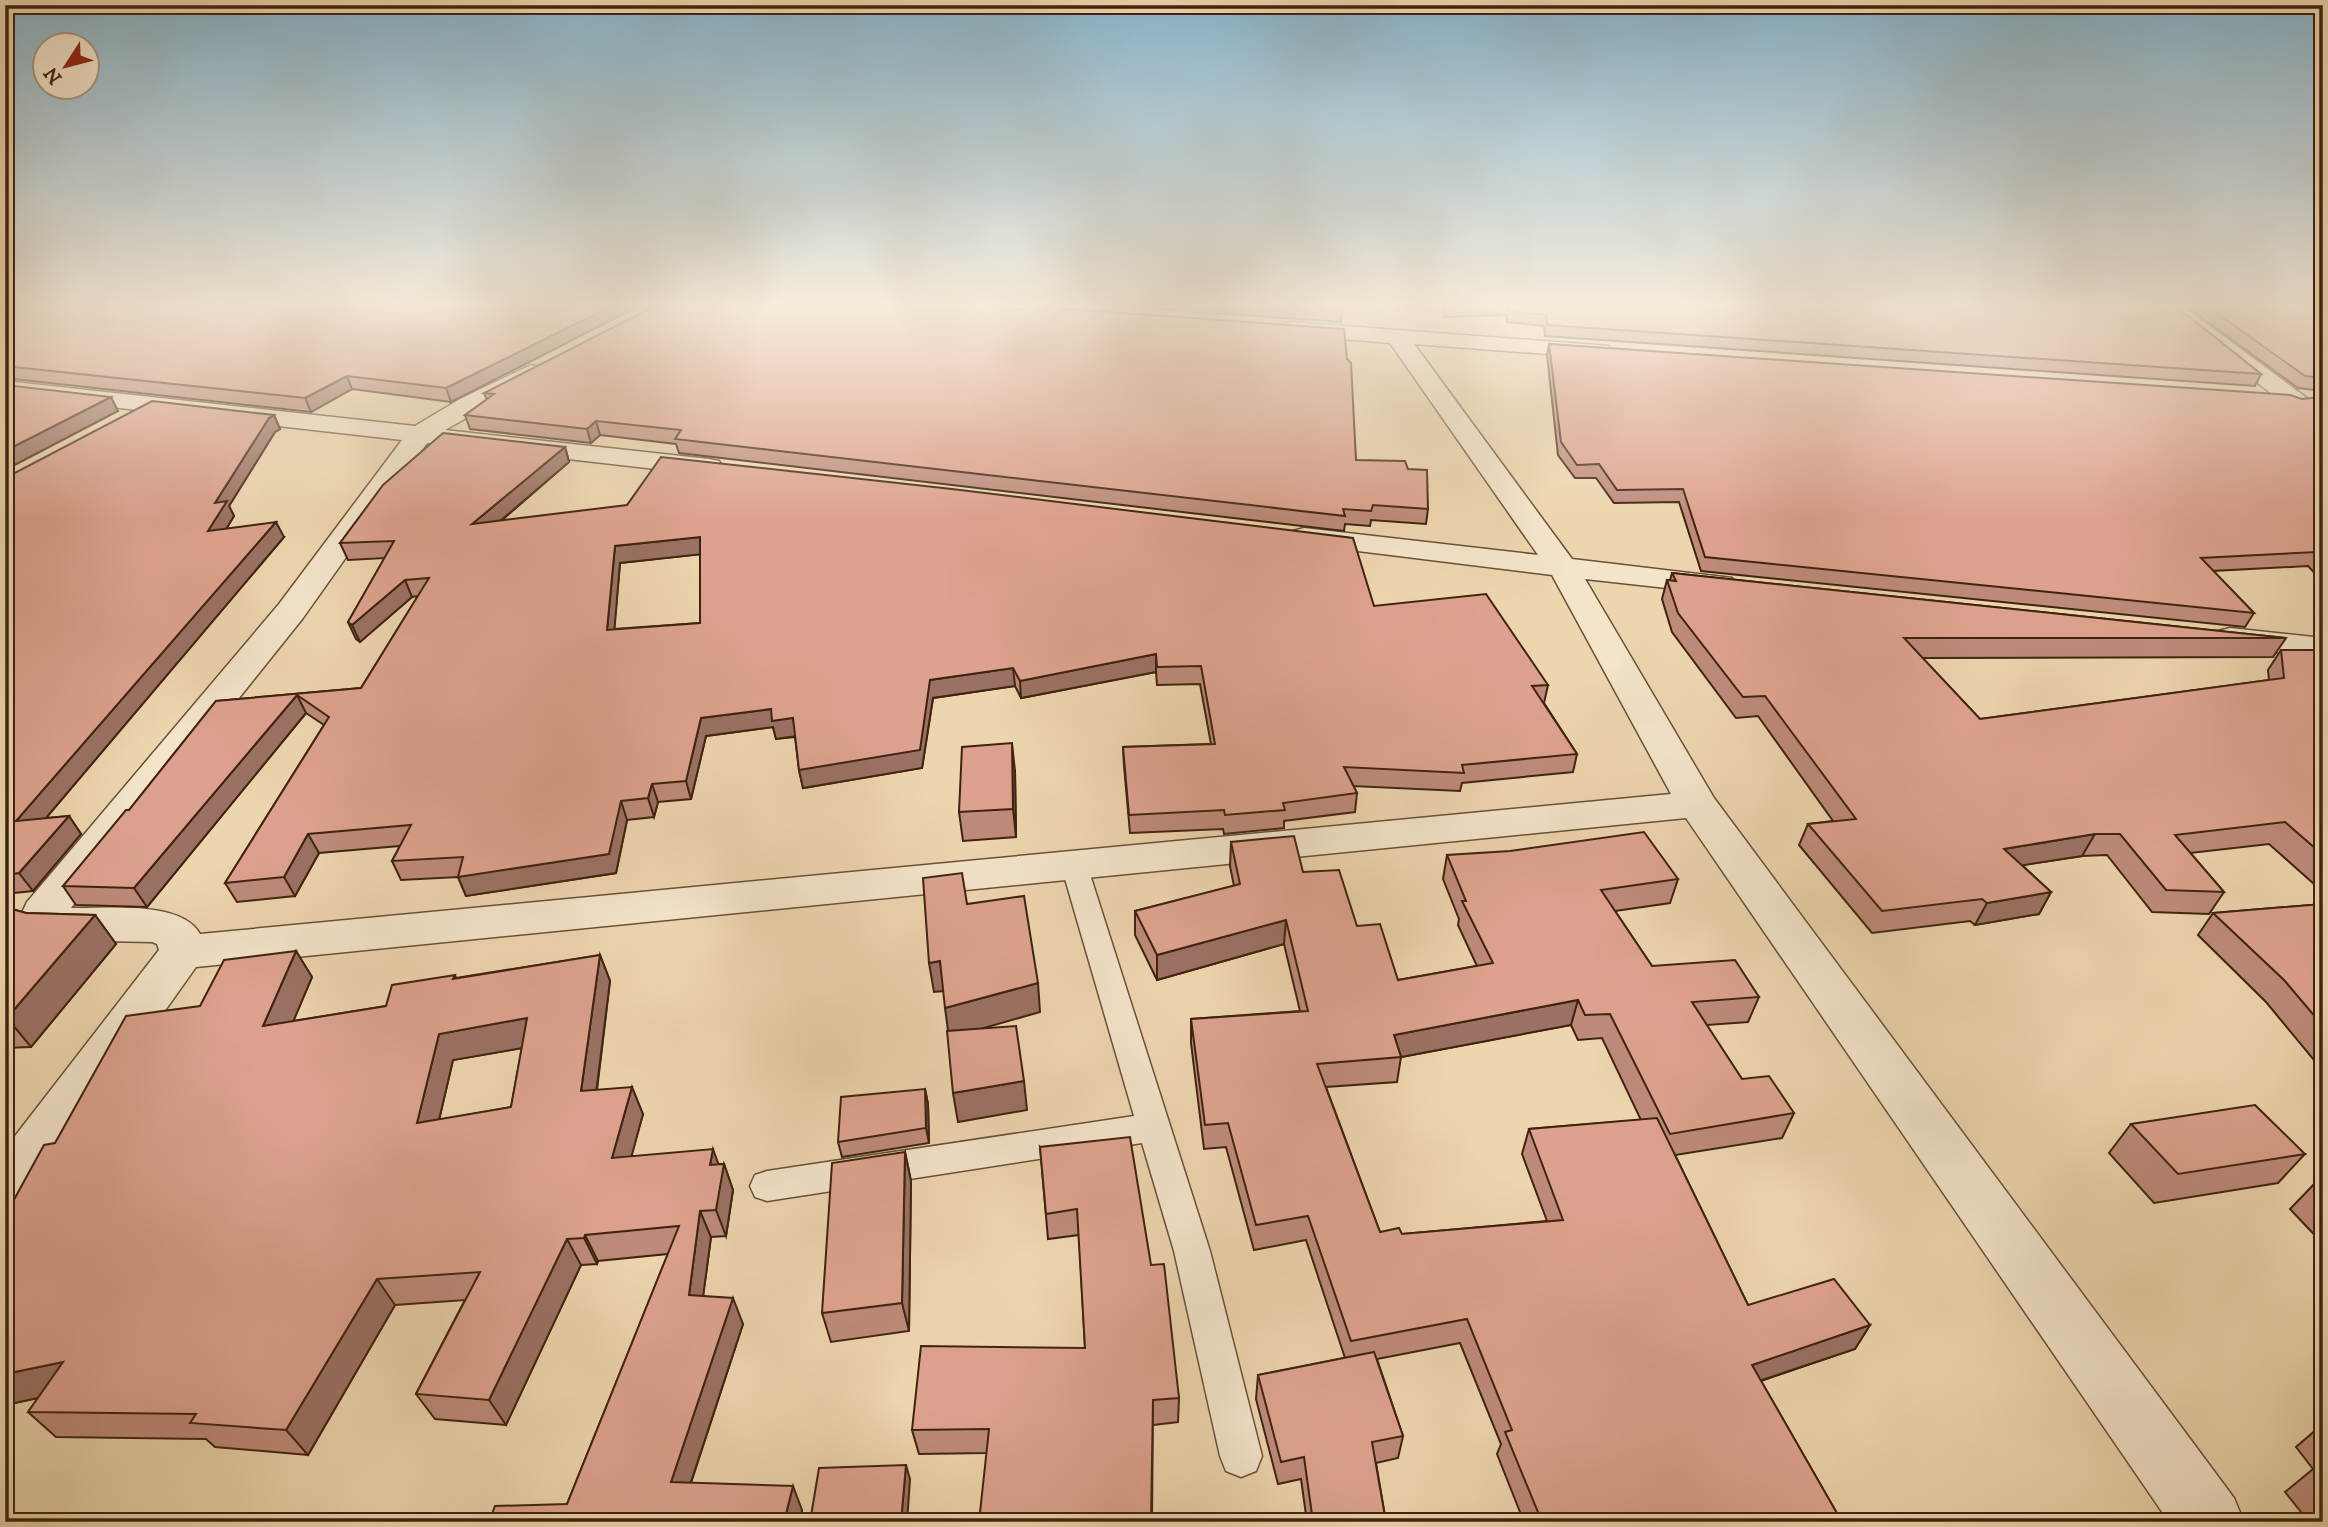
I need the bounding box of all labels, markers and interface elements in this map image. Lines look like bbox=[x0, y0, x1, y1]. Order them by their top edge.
north arrow bbox=[32, 32, 102, 102]
text: N bbox=[39, 62, 67, 88]

